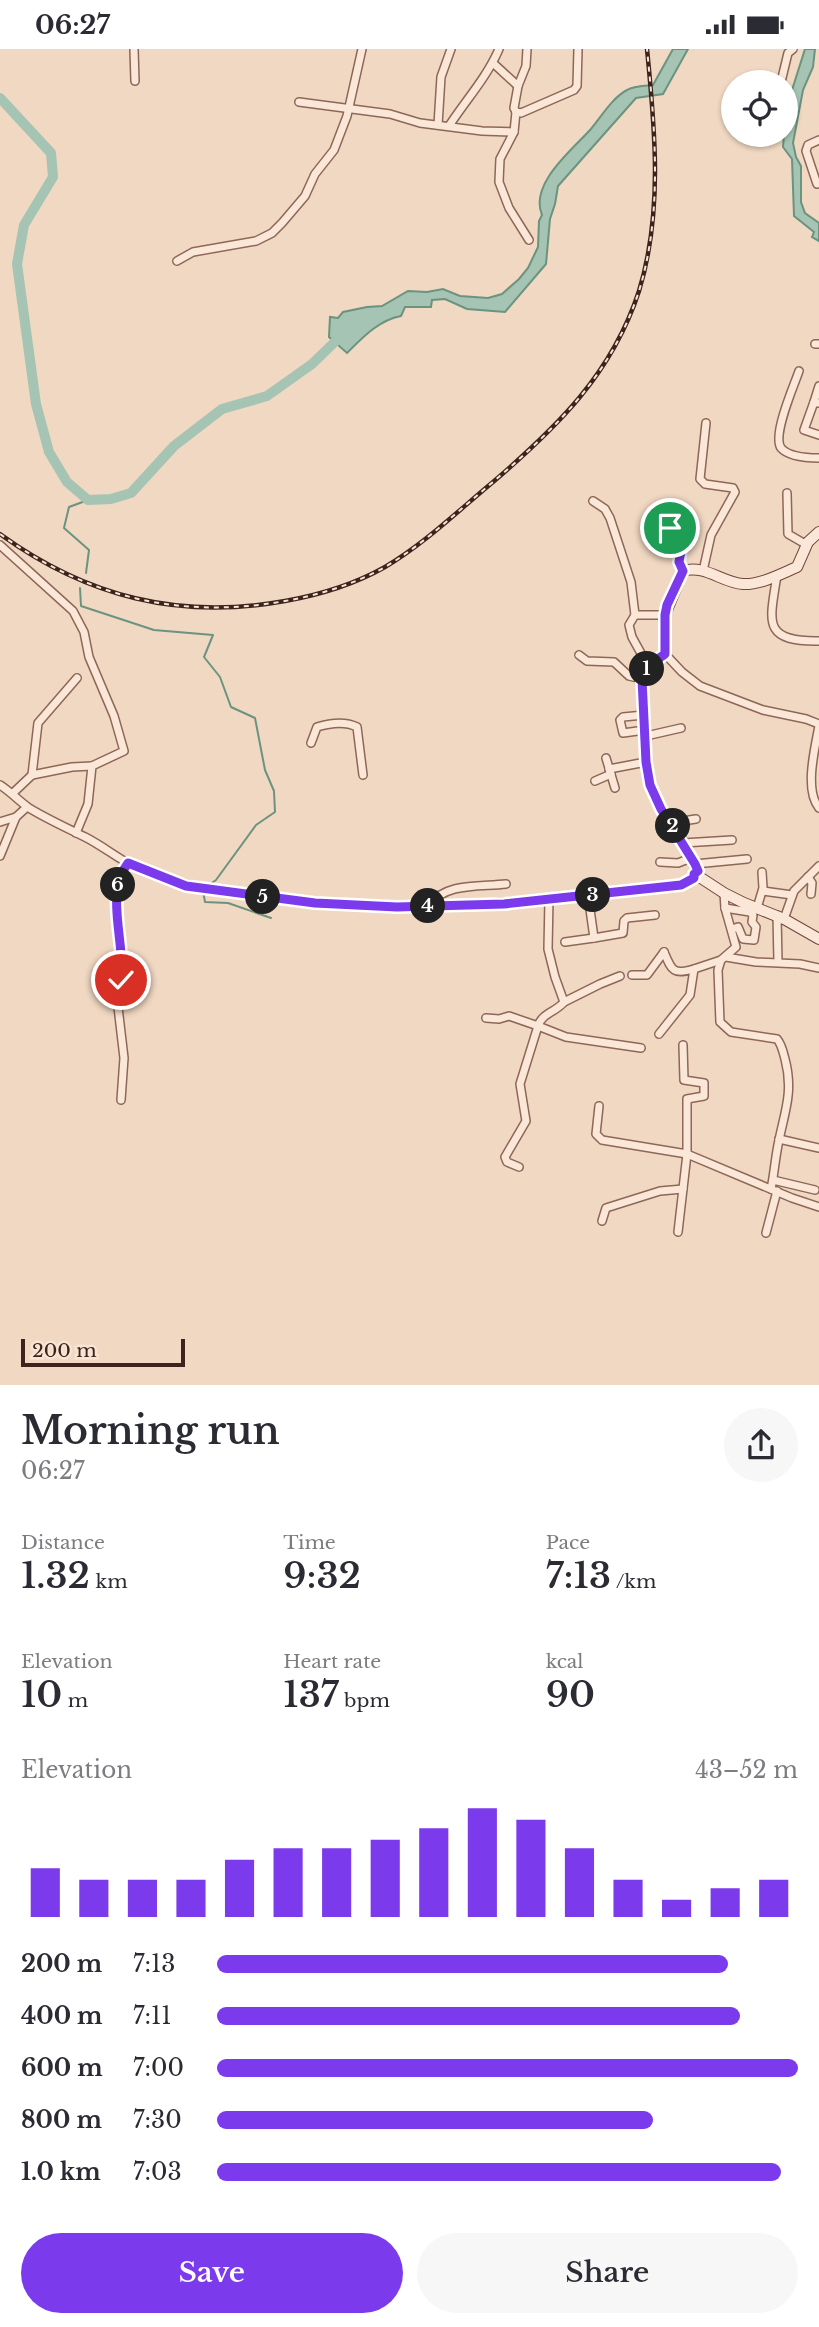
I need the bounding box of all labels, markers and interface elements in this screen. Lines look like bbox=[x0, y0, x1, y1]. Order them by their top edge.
text: 06:27 bbox=[35, 9, 110, 41]
map controls bbox=[721, 70, 798, 147]
button: locate bbox=[721, 70, 798, 147]
pin bbox=[640, 498, 700, 558]
icon: arrive bbox=[651, 509, 689, 547]
pin: 1 bbox=[630, 651, 664, 687]
text: 1 bbox=[642, 657, 651, 680]
pin: 2 bbox=[656, 809, 690, 843]
text: 2 bbox=[666, 814, 679, 837]
pin: 6 bbox=[100, 867, 136, 903]
text: 6 bbox=[111, 873, 124, 896]
pin: 3 bbox=[576, 877, 610, 913]
pin: 5 bbox=[246, 879, 280, 915]
text: 3 bbox=[586, 883, 599, 906]
text: 5 bbox=[257, 885, 268, 908]
pin: 4 bbox=[410, 889, 446, 923]
text: 4 bbox=[421, 894, 434, 917]
pin bbox=[91, 950, 151, 1010]
icon: check bbox=[102, 961, 140, 999]
scale bar bbox=[21, 1337, 186, 1368]
text: 200 m bbox=[32, 1339, 97, 1362]
text: Morning run bbox=[21, 1407, 280, 1454]
button: share bbox=[724, 1408, 798, 1482]
text: 06:27 bbox=[21, 1457, 84, 1485]
text: Distance bbox=[21, 1531, 105, 1554]
text: Time bbox=[283, 1531, 336, 1554]
text: Pace bbox=[546, 1531, 590, 1554]
text: 1.32 bbox=[21, 1554, 90, 1597]
text: 9:32 bbox=[283, 1554, 361, 1597]
text: 7:13 bbox=[546, 1554, 611, 1597]
text: km bbox=[90, 1570, 128, 1593]
text: /km bbox=[611, 1570, 656, 1593]
text: Elevation bbox=[21, 1650, 113, 1673]
text: Heart rate bbox=[283, 1650, 381, 1673]
text: kcal bbox=[546, 1650, 584, 1673]
text: 10 bbox=[21, 1673, 62, 1716]
text: 137 bbox=[283, 1673, 339, 1716]
text: 90 bbox=[546, 1673, 595, 1716]
text: m bbox=[62, 1689, 88, 1712]
text: bpm bbox=[339, 1689, 390, 1712]
text: Elevation bbox=[21, 1756, 132, 1784]
text: 43–52 m bbox=[695, 1756, 798, 1784]
text: 200 m bbox=[21, 1950, 102, 1978]
text: 7:13 bbox=[133, 1950, 176, 1978]
text: 400 m bbox=[21, 2002, 103, 2030]
text: 7:11 bbox=[133, 2002, 172, 2030]
text: 600 m bbox=[21, 2054, 103, 2082]
text: 7:00 bbox=[133, 2054, 184, 2082]
text: 800 m bbox=[21, 2106, 102, 2134]
text: 7:30 bbox=[133, 2106, 182, 2134]
text: 1.0 km bbox=[21, 2158, 101, 2186]
text: 7:03 bbox=[133, 2158, 182, 2186]
button: Save bbox=[21, 2233, 403, 2313]
button: Share bbox=[417, 2233, 798, 2313]

